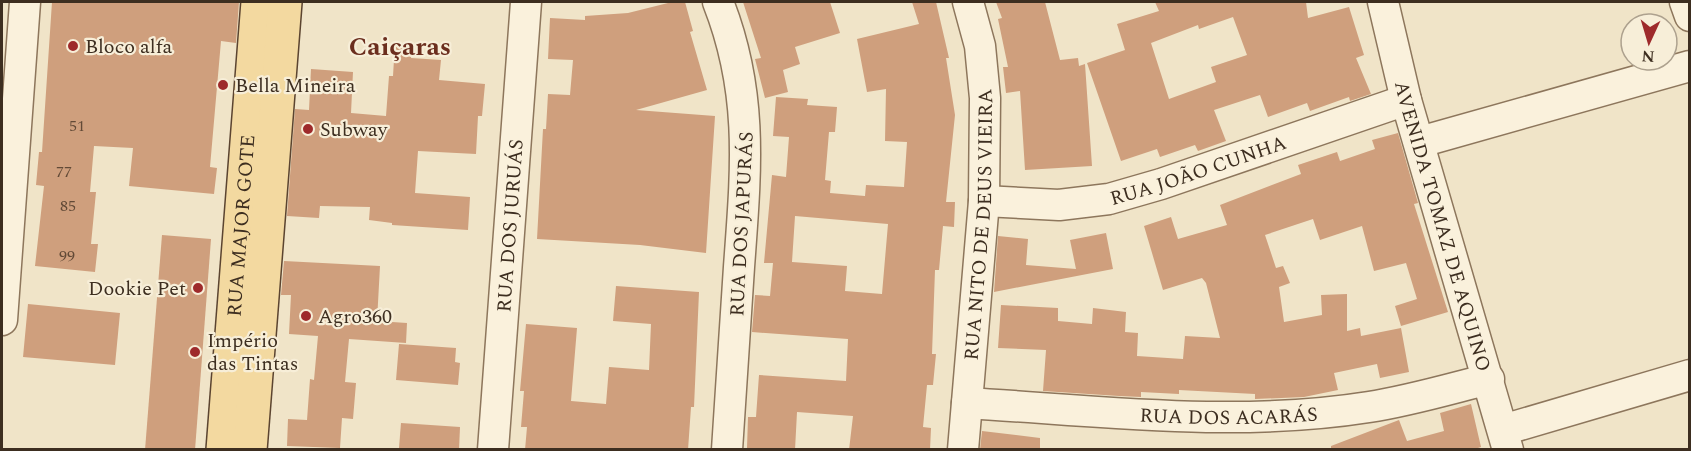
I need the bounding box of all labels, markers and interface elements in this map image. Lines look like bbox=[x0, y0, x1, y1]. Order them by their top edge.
north arrow bbox=[1619, 12, 1679, 72]
district label: Caiçaras bbox=[349, 27, 451, 67]
place label: Bloco alfa bbox=[85, 32, 173, 62]
marker: Bloco alfa bbox=[66, 39, 80, 53]
text: N bbox=[1641, 44, 1655, 68]
place label: Bella Mineira bbox=[235, 71, 356, 101]
marker: Bella Mineira bbox=[216, 78, 230, 92]
street label: AVENIDA TOMAZ DE AQUINO bbox=[1386, 78, 1498, 375]
street label: RUA NITO DE DEUS VIEIRA bbox=[957, 87, 1001, 362]
house number: 51 bbox=[69, 114, 85, 138]
place label: Subway bbox=[320, 115, 389, 145]
marker: Subway bbox=[301, 122, 315, 136]
street label: RUA JOÃO CUNHA bbox=[1106, 128, 1291, 214]
street label: RUA DOS JAPURÁS bbox=[722, 131, 762, 317]
street label: RUA MAJOR GOTE bbox=[219, 134, 264, 318]
street label: RUA DOS JURUÁS bbox=[489, 138, 532, 313]
house number: 77 bbox=[56, 160, 72, 184]
house number: 85 bbox=[60, 194, 76, 218]
house number: 99 bbox=[59, 244, 75, 268]
place label: Dookie Pet bbox=[88, 274, 186, 304]
marker: Dookie Pet bbox=[191, 281, 205, 295]
place label: Agro360 bbox=[318, 302, 392, 332]
marker: Agro360 bbox=[299, 309, 313, 323]
place label: Império das Tintas bbox=[207, 326, 298, 379]
marker: Império das Tintas bbox=[188, 345, 202, 359]
street label: RUA DOS ACARÁS bbox=[1139, 399, 1319, 433]

